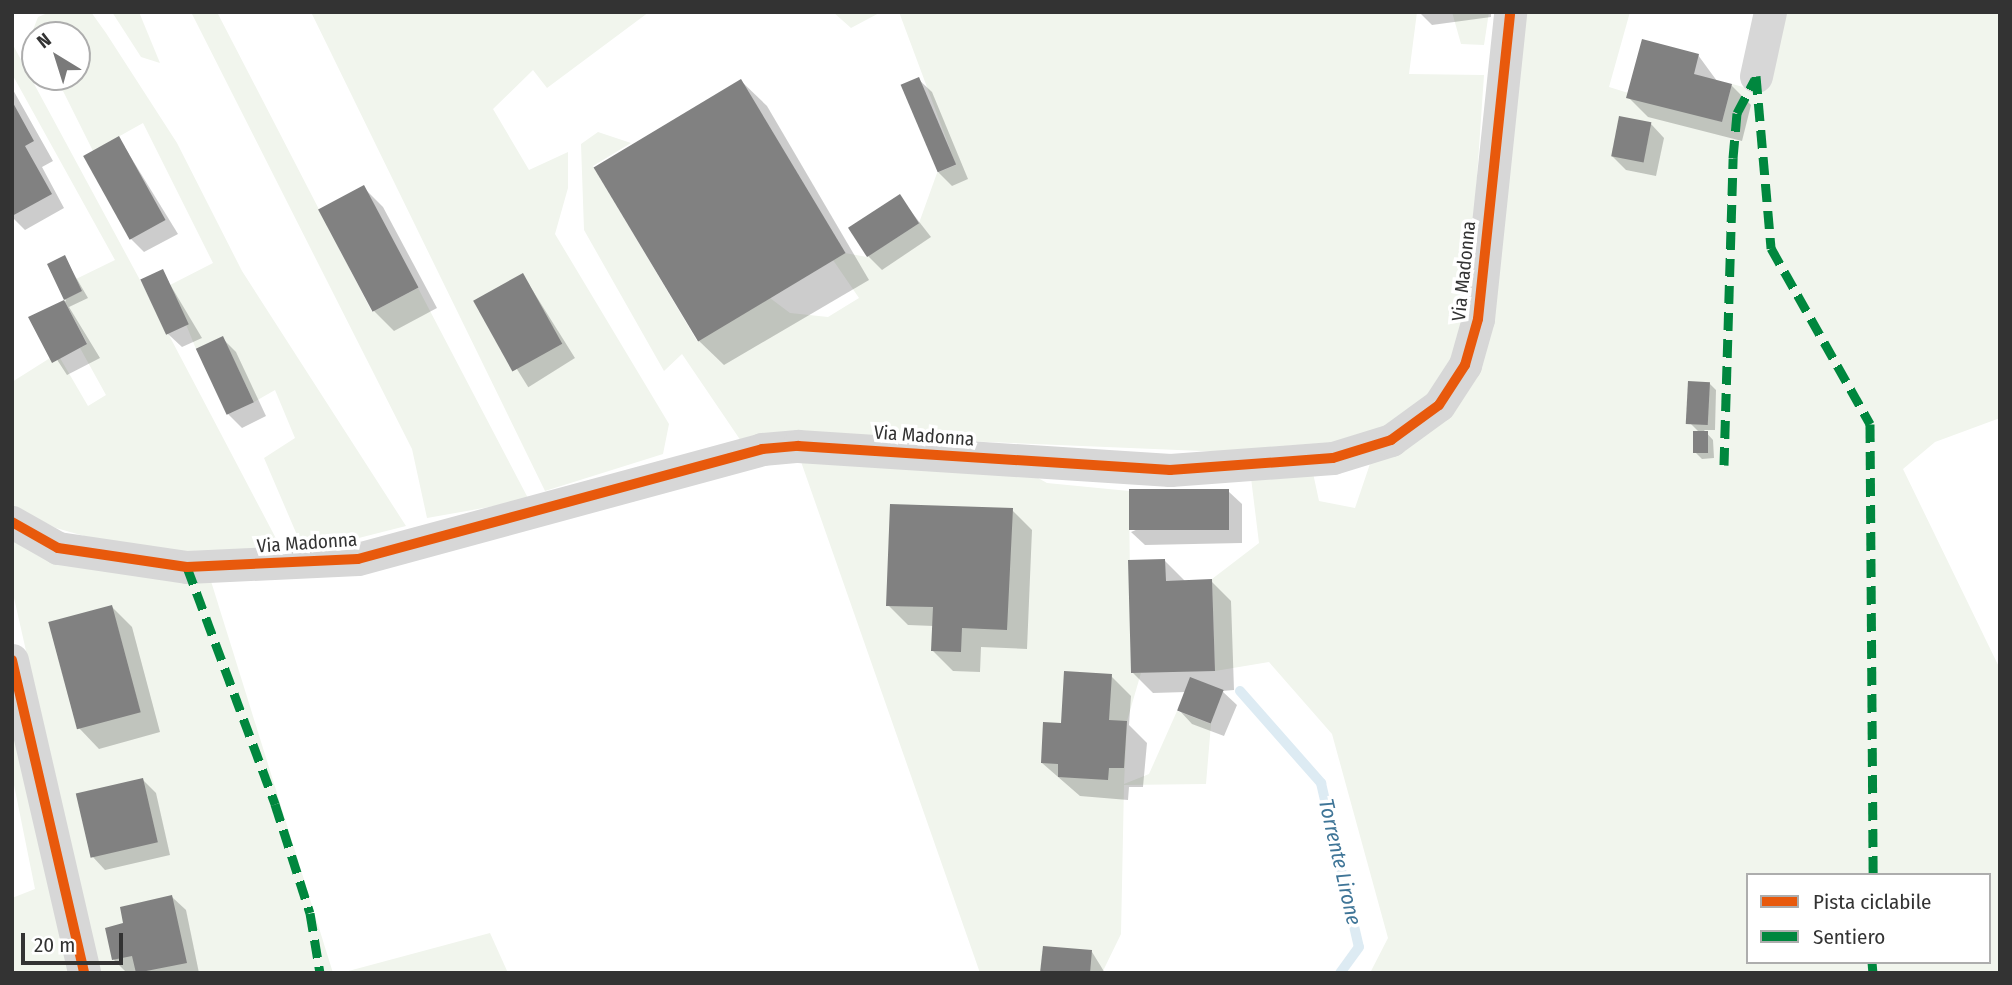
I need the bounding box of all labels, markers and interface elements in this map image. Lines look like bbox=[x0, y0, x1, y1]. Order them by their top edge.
north arrow bbox=[21, 21, 91, 91]
text: N bbox=[32, 28, 56, 53]
street label: Via Madonna bbox=[1447, 220, 1481, 322]
street label: Via Madonna bbox=[873, 421, 975, 451]
street label: Via Madonna bbox=[256, 528, 358, 558]
water label: Torrente Lirone bbox=[1313, 796, 1367, 928]
legend bbox=[1746, 873, 1991, 964]
text: Pista ciclabile bbox=[1813, 889, 1931, 915]
scale bar bbox=[24, 918, 126, 962]
text: Sentiero bbox=[1813, 924, 1885, 950]
text: 20 m bbox=[34, 932, 75, 958]

